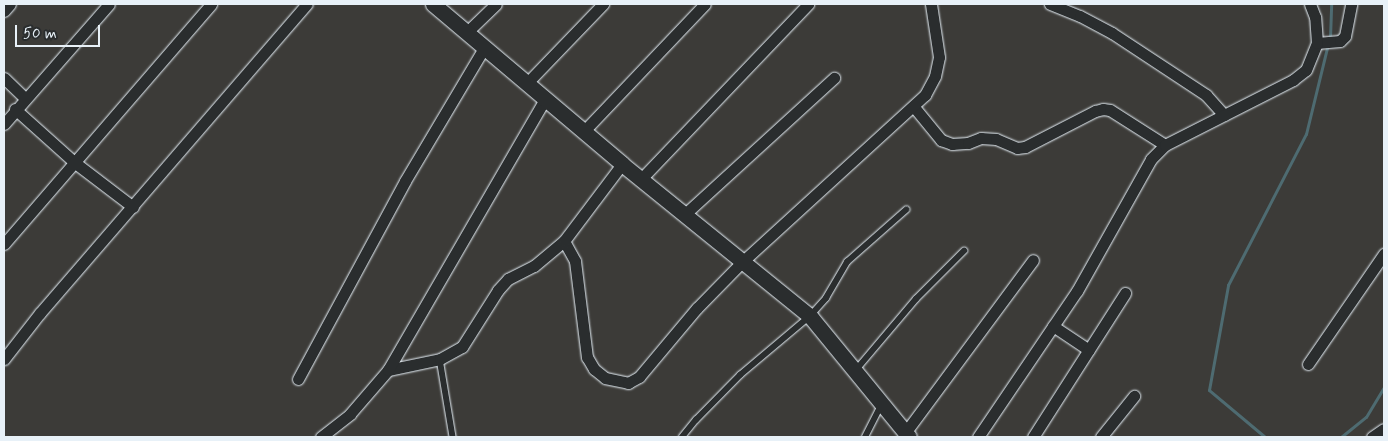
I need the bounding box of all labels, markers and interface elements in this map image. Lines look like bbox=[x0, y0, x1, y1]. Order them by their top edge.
scale bar bbox=[18, 15, 102, 47]
text: 50 m bbox=[23, 24, 57, 44]

